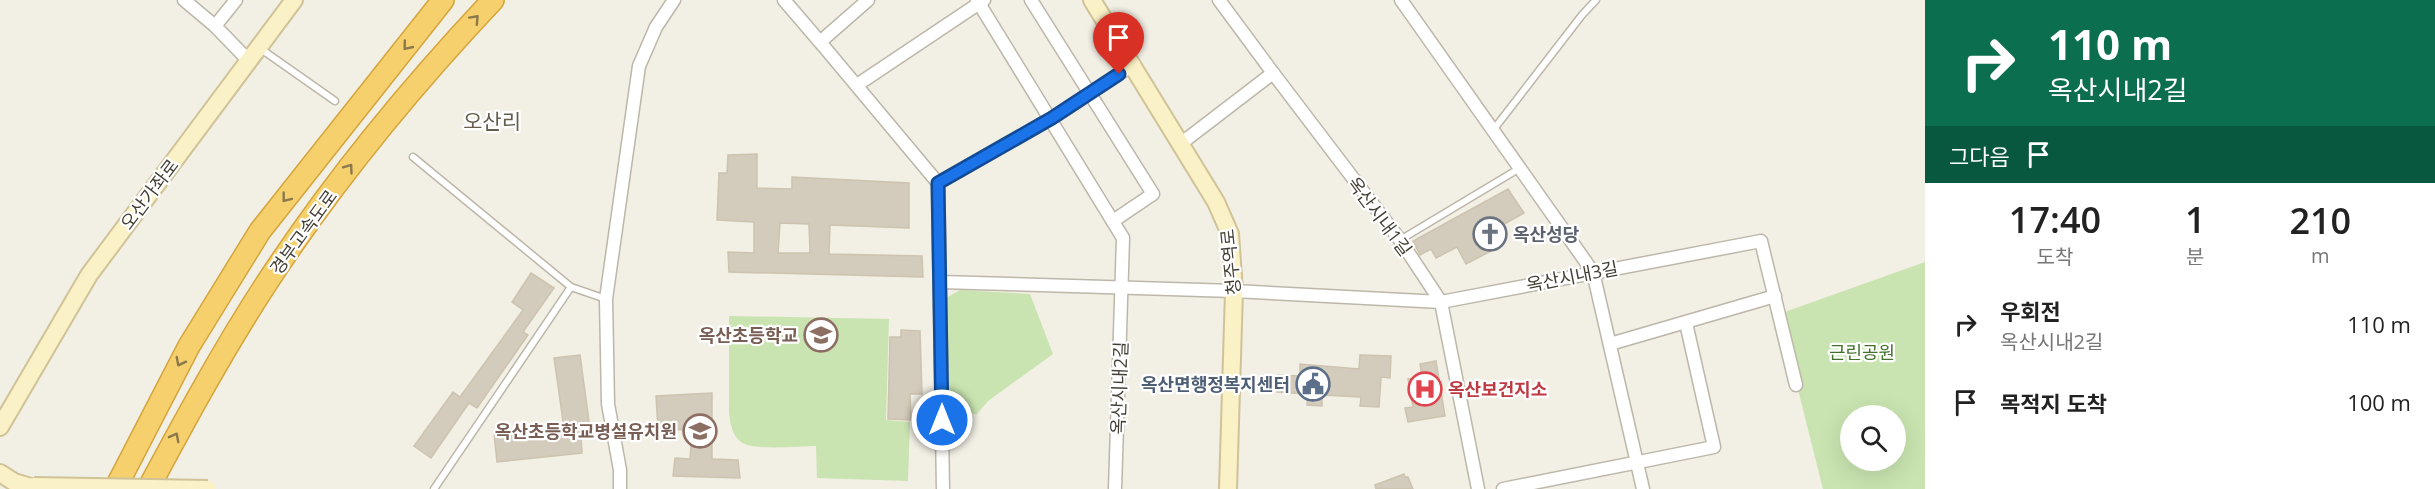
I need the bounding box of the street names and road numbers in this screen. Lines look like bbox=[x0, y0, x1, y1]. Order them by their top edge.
street label: 오산가좌로 bbox=[114, 154, 184, 234]
street label: 옥산시내1길 bbox=[1342, 172, 1418, 260]
street label: 경부고속도로 bbox=[264, 185, 342, 279]
street label: 청주역로 bbox=[1215, 228, 1245, 296]
street label: 옥산시내3길 bbox=[1524, 255, 1620, 297]
street label: 옥산시내2길 bbox=[1105, 341, 1133, 435]

